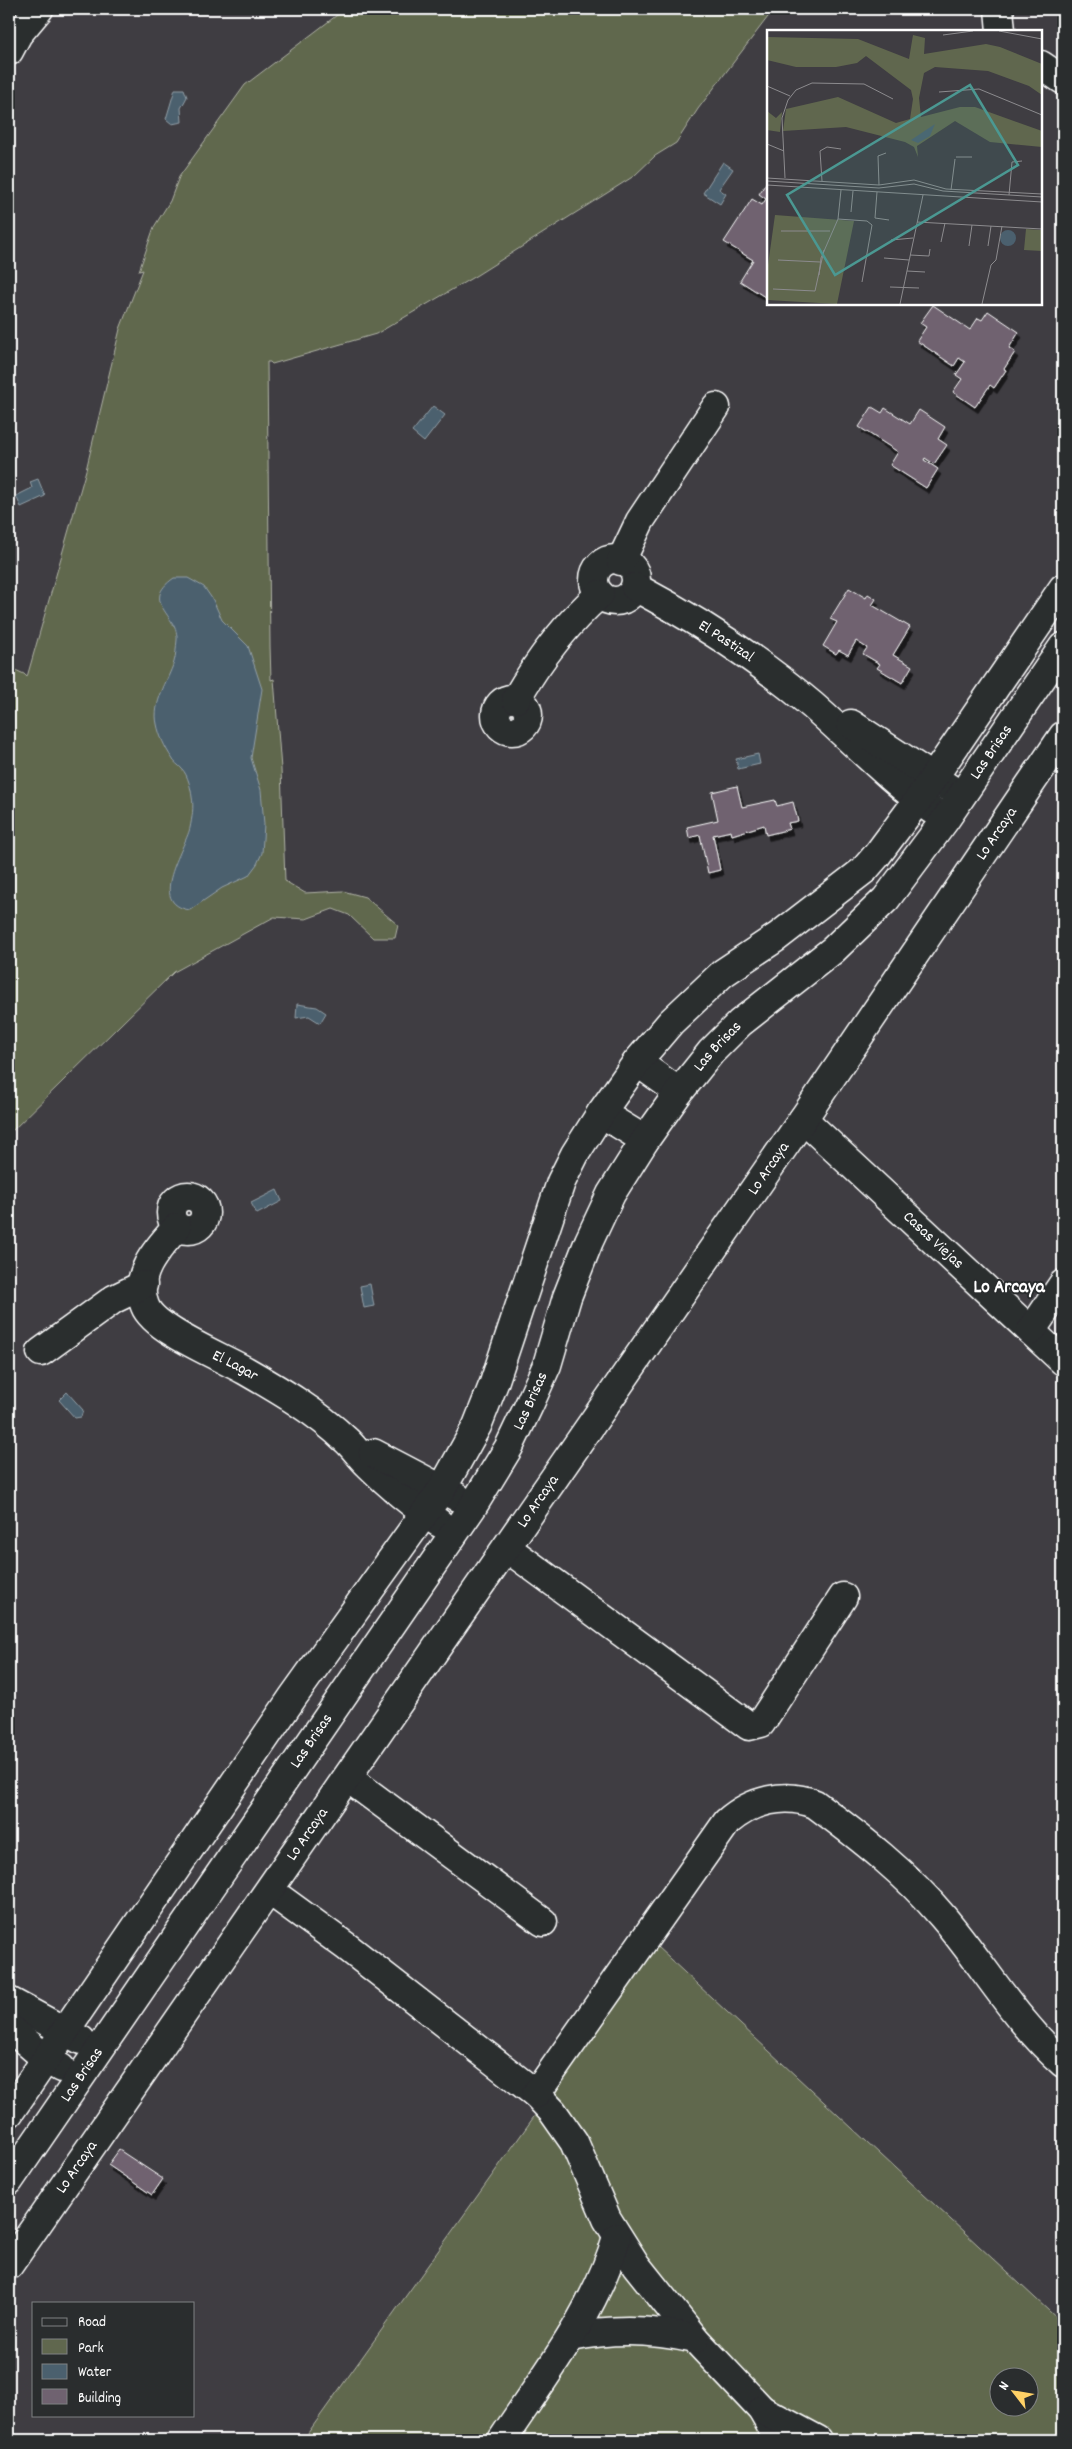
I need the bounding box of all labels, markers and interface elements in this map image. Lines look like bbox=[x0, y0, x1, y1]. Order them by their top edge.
inset map bbox=[767, 30, 1042, 305]
street label: El Pastizal bbox=[694, 614, 759, 668]
street label: Las Brisas bbox=[964, 720, 1018, 784]
street label: Lo Arcaya bbox=[970, 802, 1023, 865]
street label: Las Brisas bbox=[688, 1016, 747, 1077]
street label: Lo Arcaya bbox=[742, 1137, 796, 1200]
street label: Casas Viejas bbox=[898, 1206, 969, 1275]
district label: Lo Arcaya bbox=[973, 1275, 1046, 1302]
street label: El Lagar bbox=[208, 1344, 262, 1387]
street label: Las Brisas bbox=[507, 1368, 554, 1434]
street label: Lo Arcaya bbox=[512, 1470, 565, 1533]
street label: Las Brisas bbox=[284, 1709, 339, 1773]
street label: Lo Arcaya bbox=[281, 1803, 334, 1865]
street label: Las Brisas bbox=[55, 2042, 109, 2107]
street label: Lo Arcaya bbox=[50, 2136, 104, 2198]
legend bbox=[32, 2302, 195, 2416]
text: Road bbox=[78, 2312, 106, 2334]
text: Park bbox=[78, 2338, 104, 2360]
text: Water bbox=[78, 2362, 112, 2384]
north arrow bbox=[990, 2366, 1040, 2416]
text: N bbox=[994, 2378, 1015, 2394]
text: Building bbox=[78, 2388, 121, 2410]

